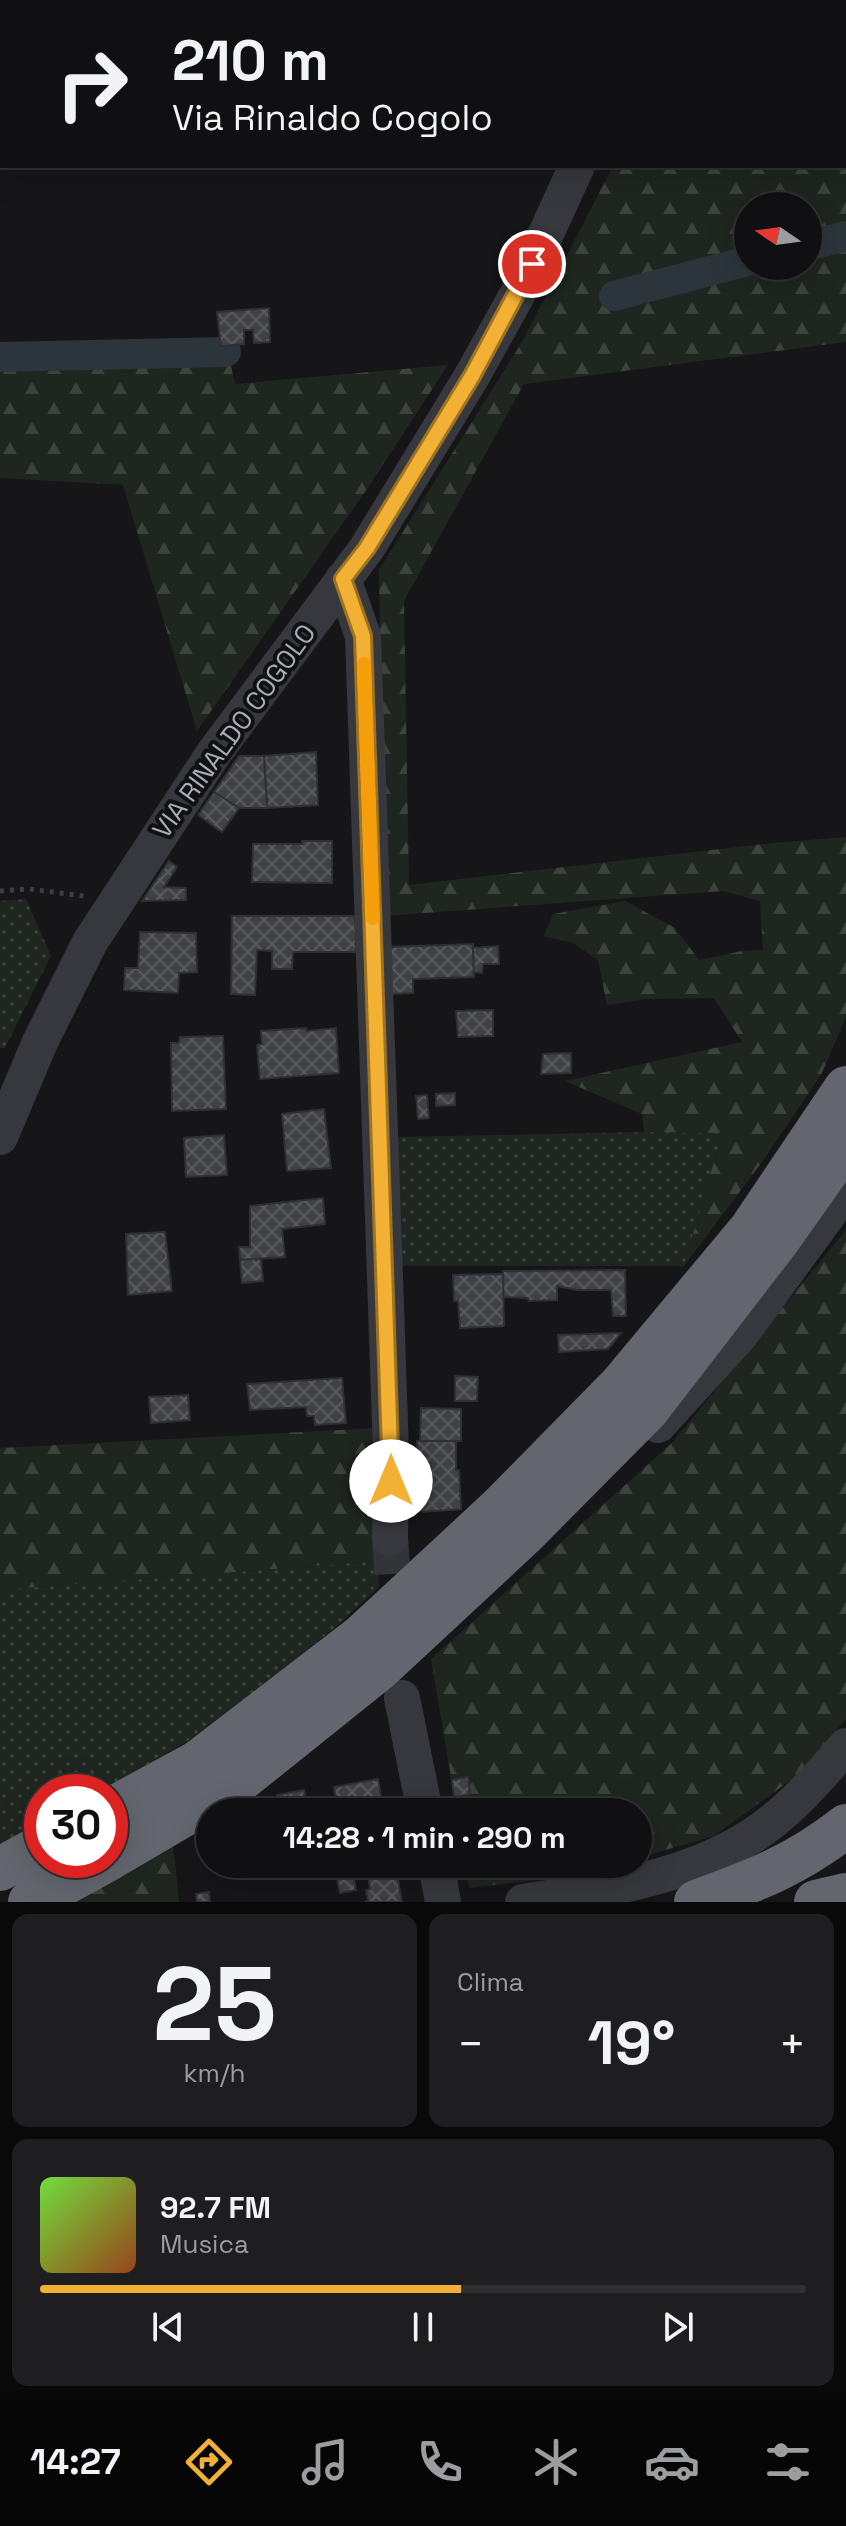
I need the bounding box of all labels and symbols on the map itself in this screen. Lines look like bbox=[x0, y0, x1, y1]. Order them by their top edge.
north arrow bbox=[734, 192, 822, 280]
pin bbox=[498, 230, 566, 298]
street label: VIA RINALDO COGOLO bbox=[145, 617, 323, 845]
position arrow bbox=[349, 1439, 433, 1523]
speed limit sign: 30 bbox=[24, 1774, 128, 1878]

